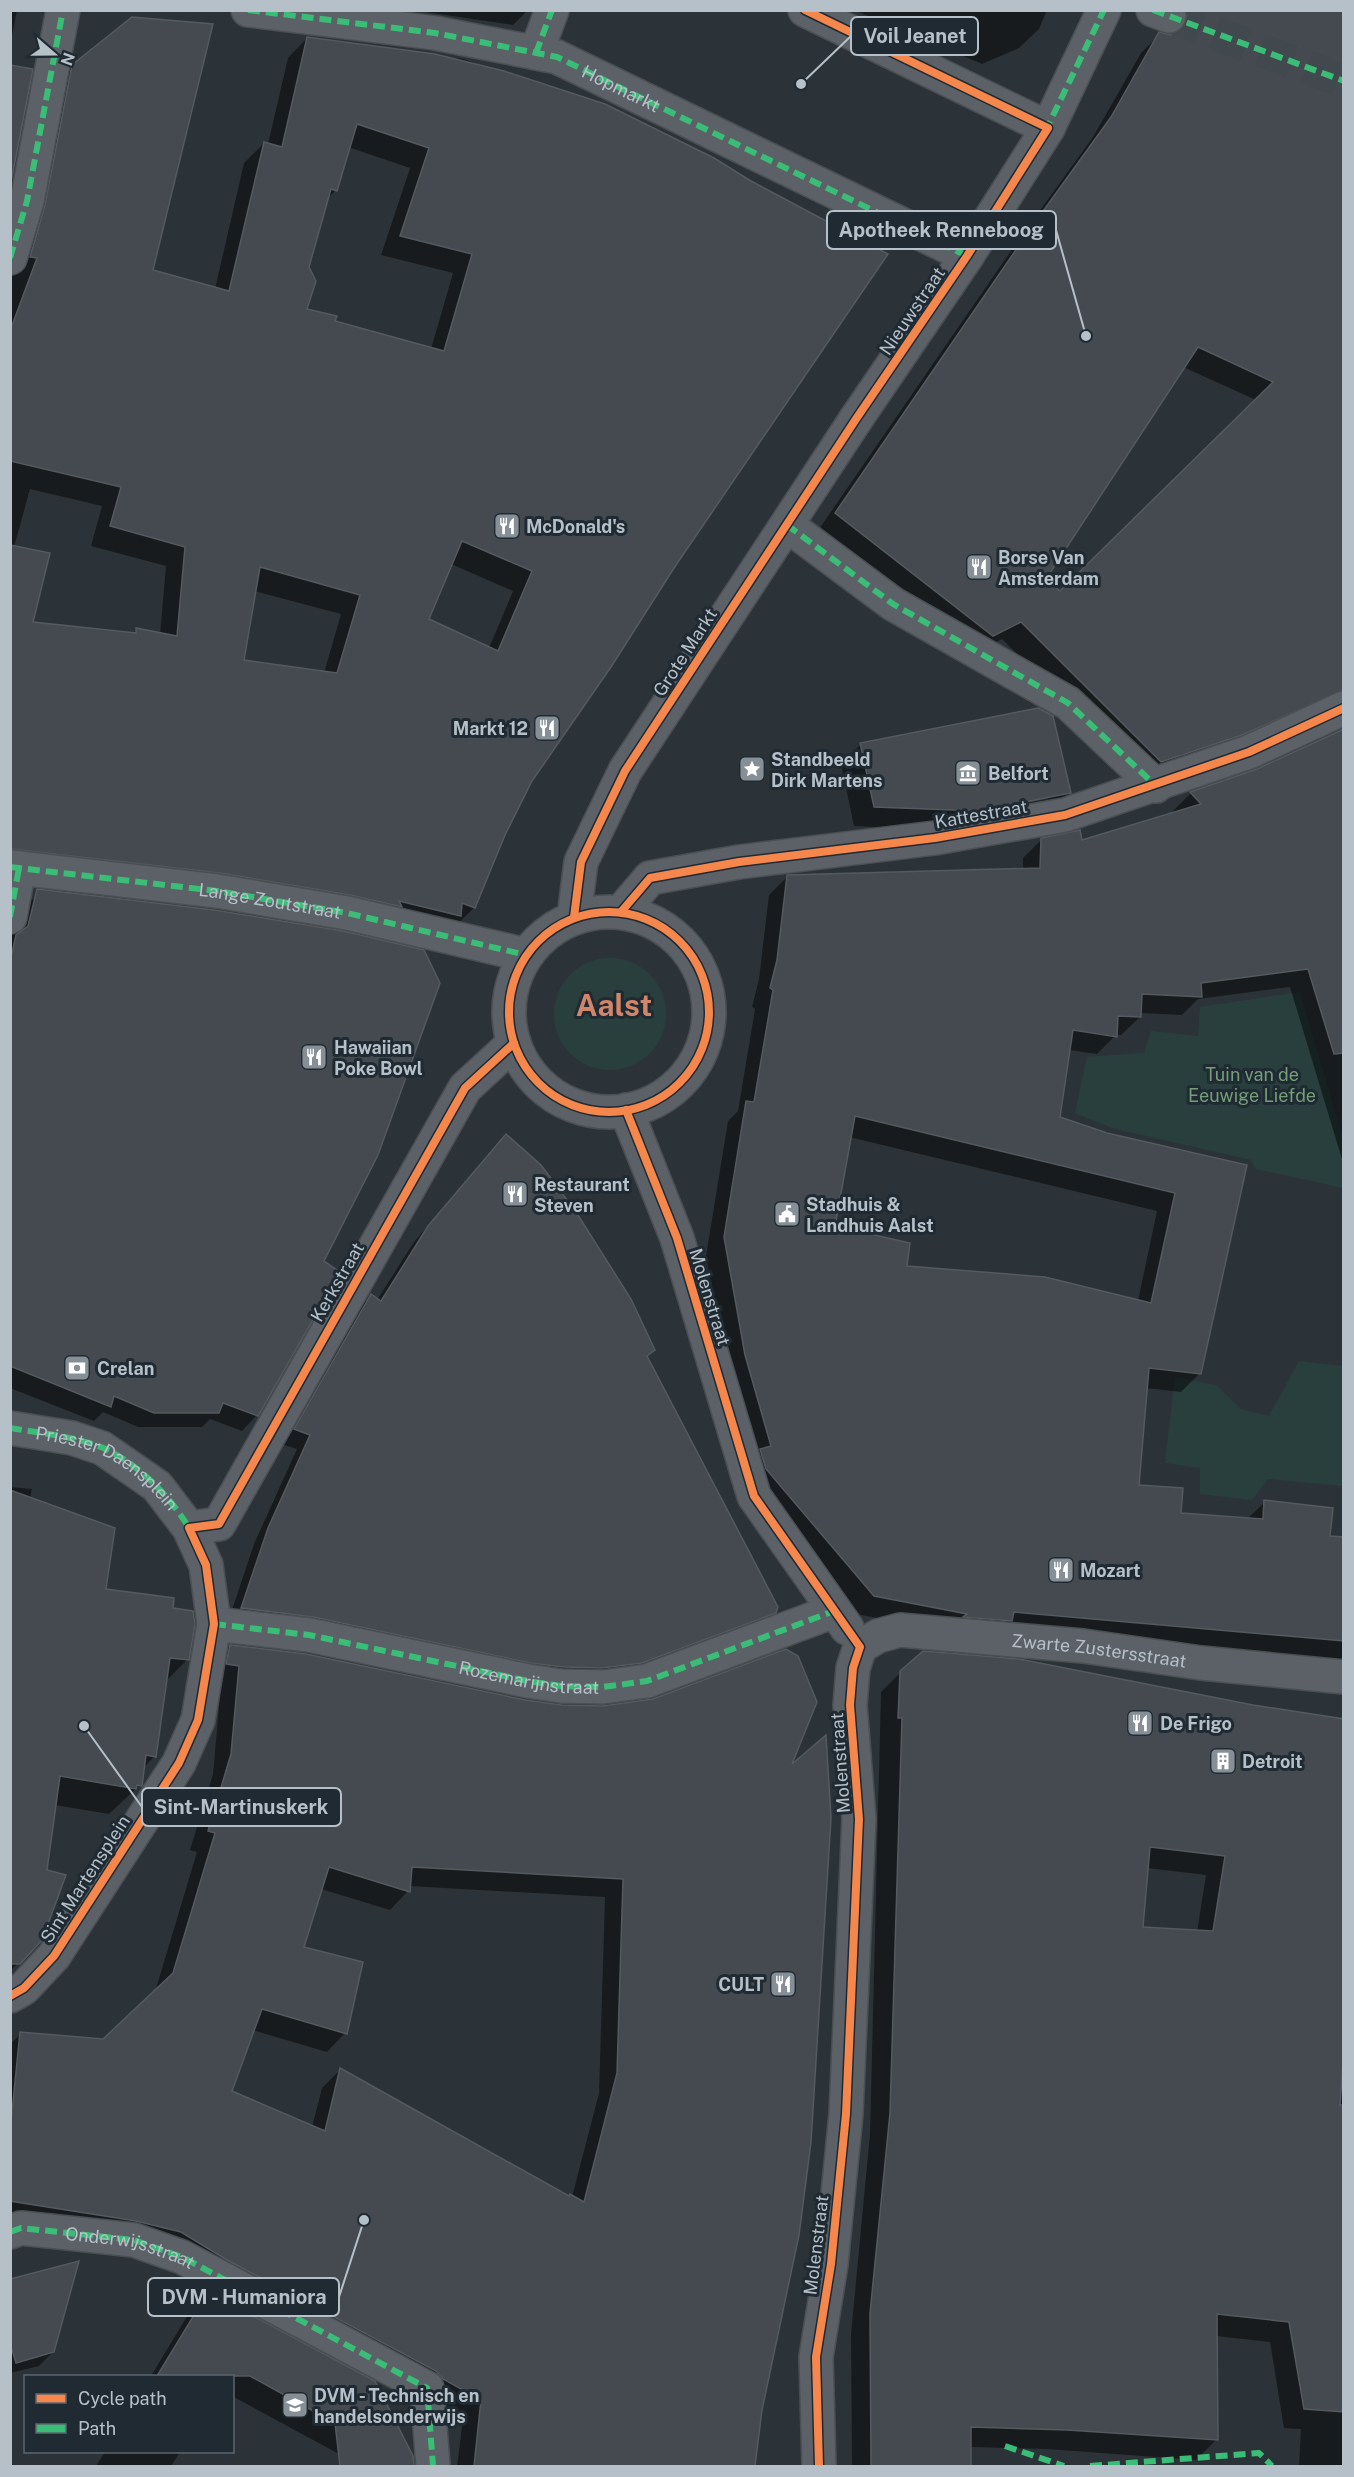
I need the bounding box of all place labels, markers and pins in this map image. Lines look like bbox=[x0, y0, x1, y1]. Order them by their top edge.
callout: Voil Jeanet bbox=[851, 17, 978, 55]
callout: Apotheek Renneboog bbox=[827, 211, 1056, 249]
restaurant icon: McDonald's bbox=[492, 511, 522, 541]
place label: McDonald's bbox=[526, 516, 625, 537]
place label: Borse Van Amsterdam bbox=[998, 547, 1099, 589]
restaurant icon: Borse Van Amsterdam bbox=[964, 552, 994, 582]
restaurant icon: Markt 12 bbox=[532, 713, 562, 743]
place label: Markt 12 bbox=[453, 718, 528, 739]
place label: Standbeeld Dirk Martens bbox=[771, 749, 882, 791]
place icon: Standbeeld Dirk Martens bbox=[737, 754, 767, 784]
museum icon: Belfort bbox=[953, 758, 983, 788]
place label: Belfort bbox=[988, 763, 1049, 784]
place label: Hawaiian Poke Bowl bbox=[334, 1037, 423, 1079]
restaurant icon: Hawaiian Poke Bowl bbox=[299, 1042, 329, 1072]
place label: Restaurant Steven bbox=[534, 1174, 630, 1216]
restaurant icon: Restaurant Steven bbox=[500, 1179, 530, 1209]
place label: Stadhuis & Landhuis Aalst bbox=[806, 1194, 934, 1236]
public building icon: Stadhuis & Landhuis Aalst bbox=[772, 1199, 802, 1229]
bank icon: Crelan bbox=[62, 1353, 92, 1383]
place label: Crelan bbox=[97, 1358, 154, 1379]
restaurant icon: Mozart bbox=[1046, 1555, 1076, 1585]
place label: Mozart bbox=[1080, 1560, 1141, 1581]
restaurant icon: De Frigo bbox=[1125, 1708, 1155, 1738]
place label: De Frigo bbox=[1160, 1713, 1232, 1734]
building icon: Detroit bbox=[1208, 1746, 1238, 1776]
place label: Detroit bbox=[1242, 1751, 1303, 1772]
callout: Sint-Martinuskerk bbox=[142, 1788, 341, 1826]
restaurant icon: CULT bbox=[768, 1969, 798, 1999]
place label: CULT bbox=[718, 1974, 764, 1995]
callout: DVM - Humaniora bbox=[148, 2278, 339, 2316]
place label: DVM - Technisch en handelsonderwijs bbox=[314, 2385, 479, 2427]
school or university icon: DVM - Technisch en handelsonderwijs bbox=[280, 2390, 310, 2420]

